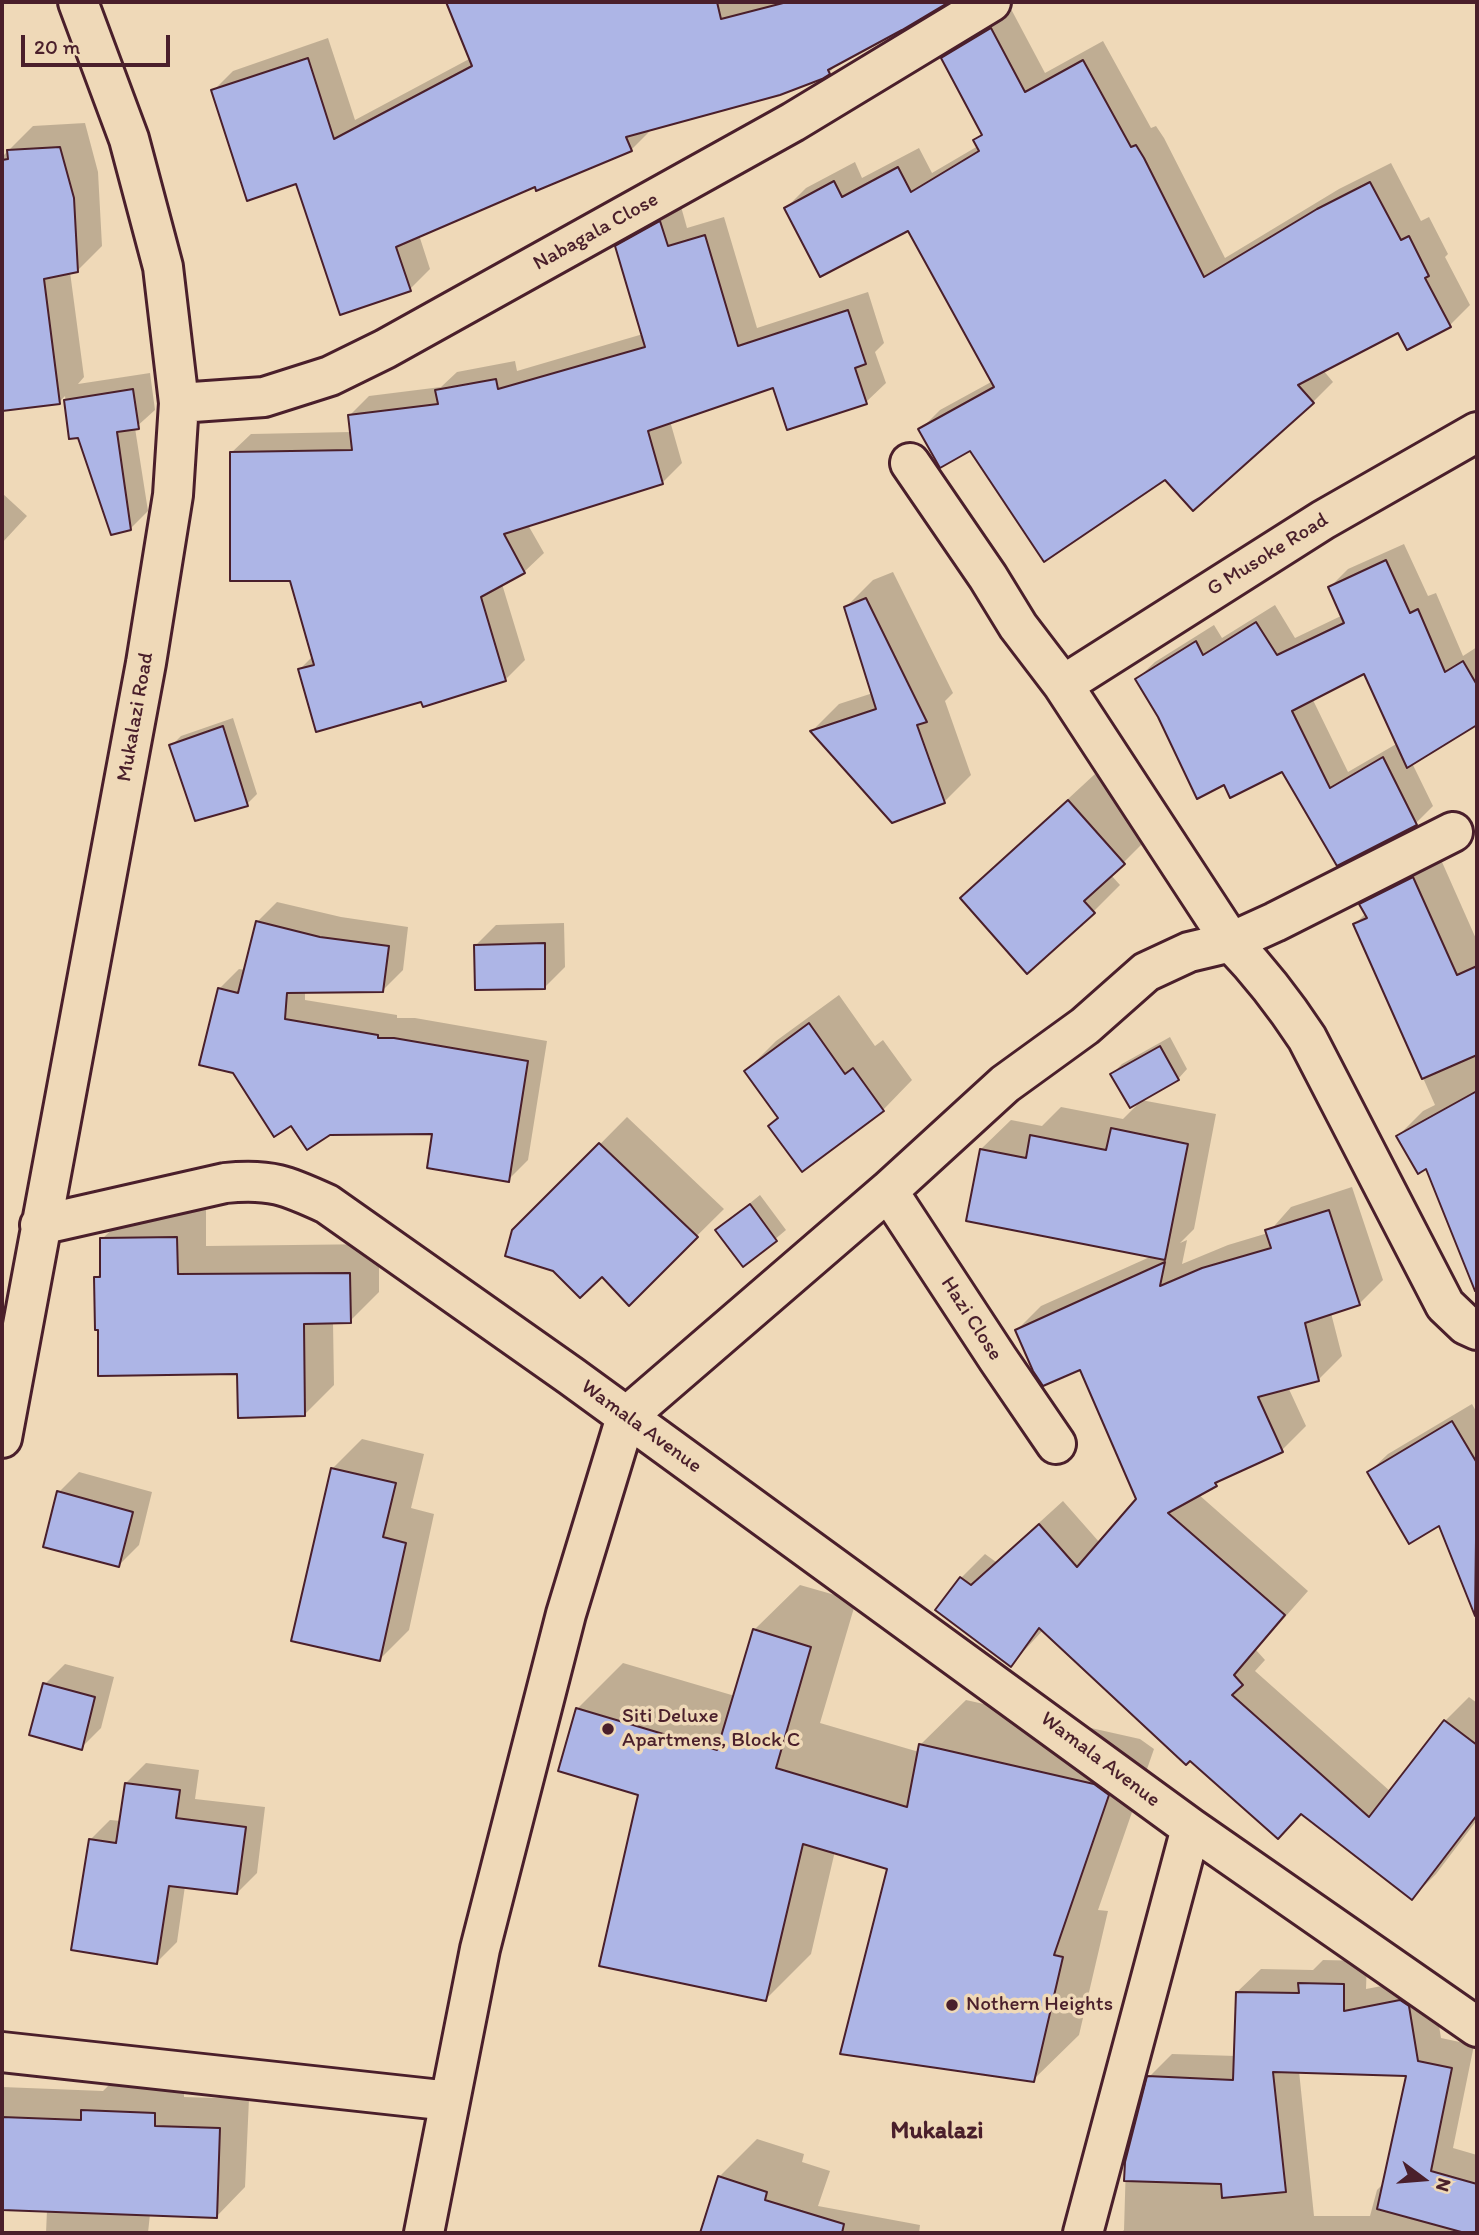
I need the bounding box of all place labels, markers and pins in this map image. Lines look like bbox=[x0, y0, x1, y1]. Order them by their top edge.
place label: Siti Deluxe Apartmens, Block C bbox=[622, 1704, 800, 1754]
marker: Siti Deluxe Apartmens, Block C bbox=[600, 1721, 616, 1737]
place label: Nothern Heights bbox=[966, 1992, 1113, 2018]
marker: Nothern Heights bbox=[944, 1997, 960, 2013]

